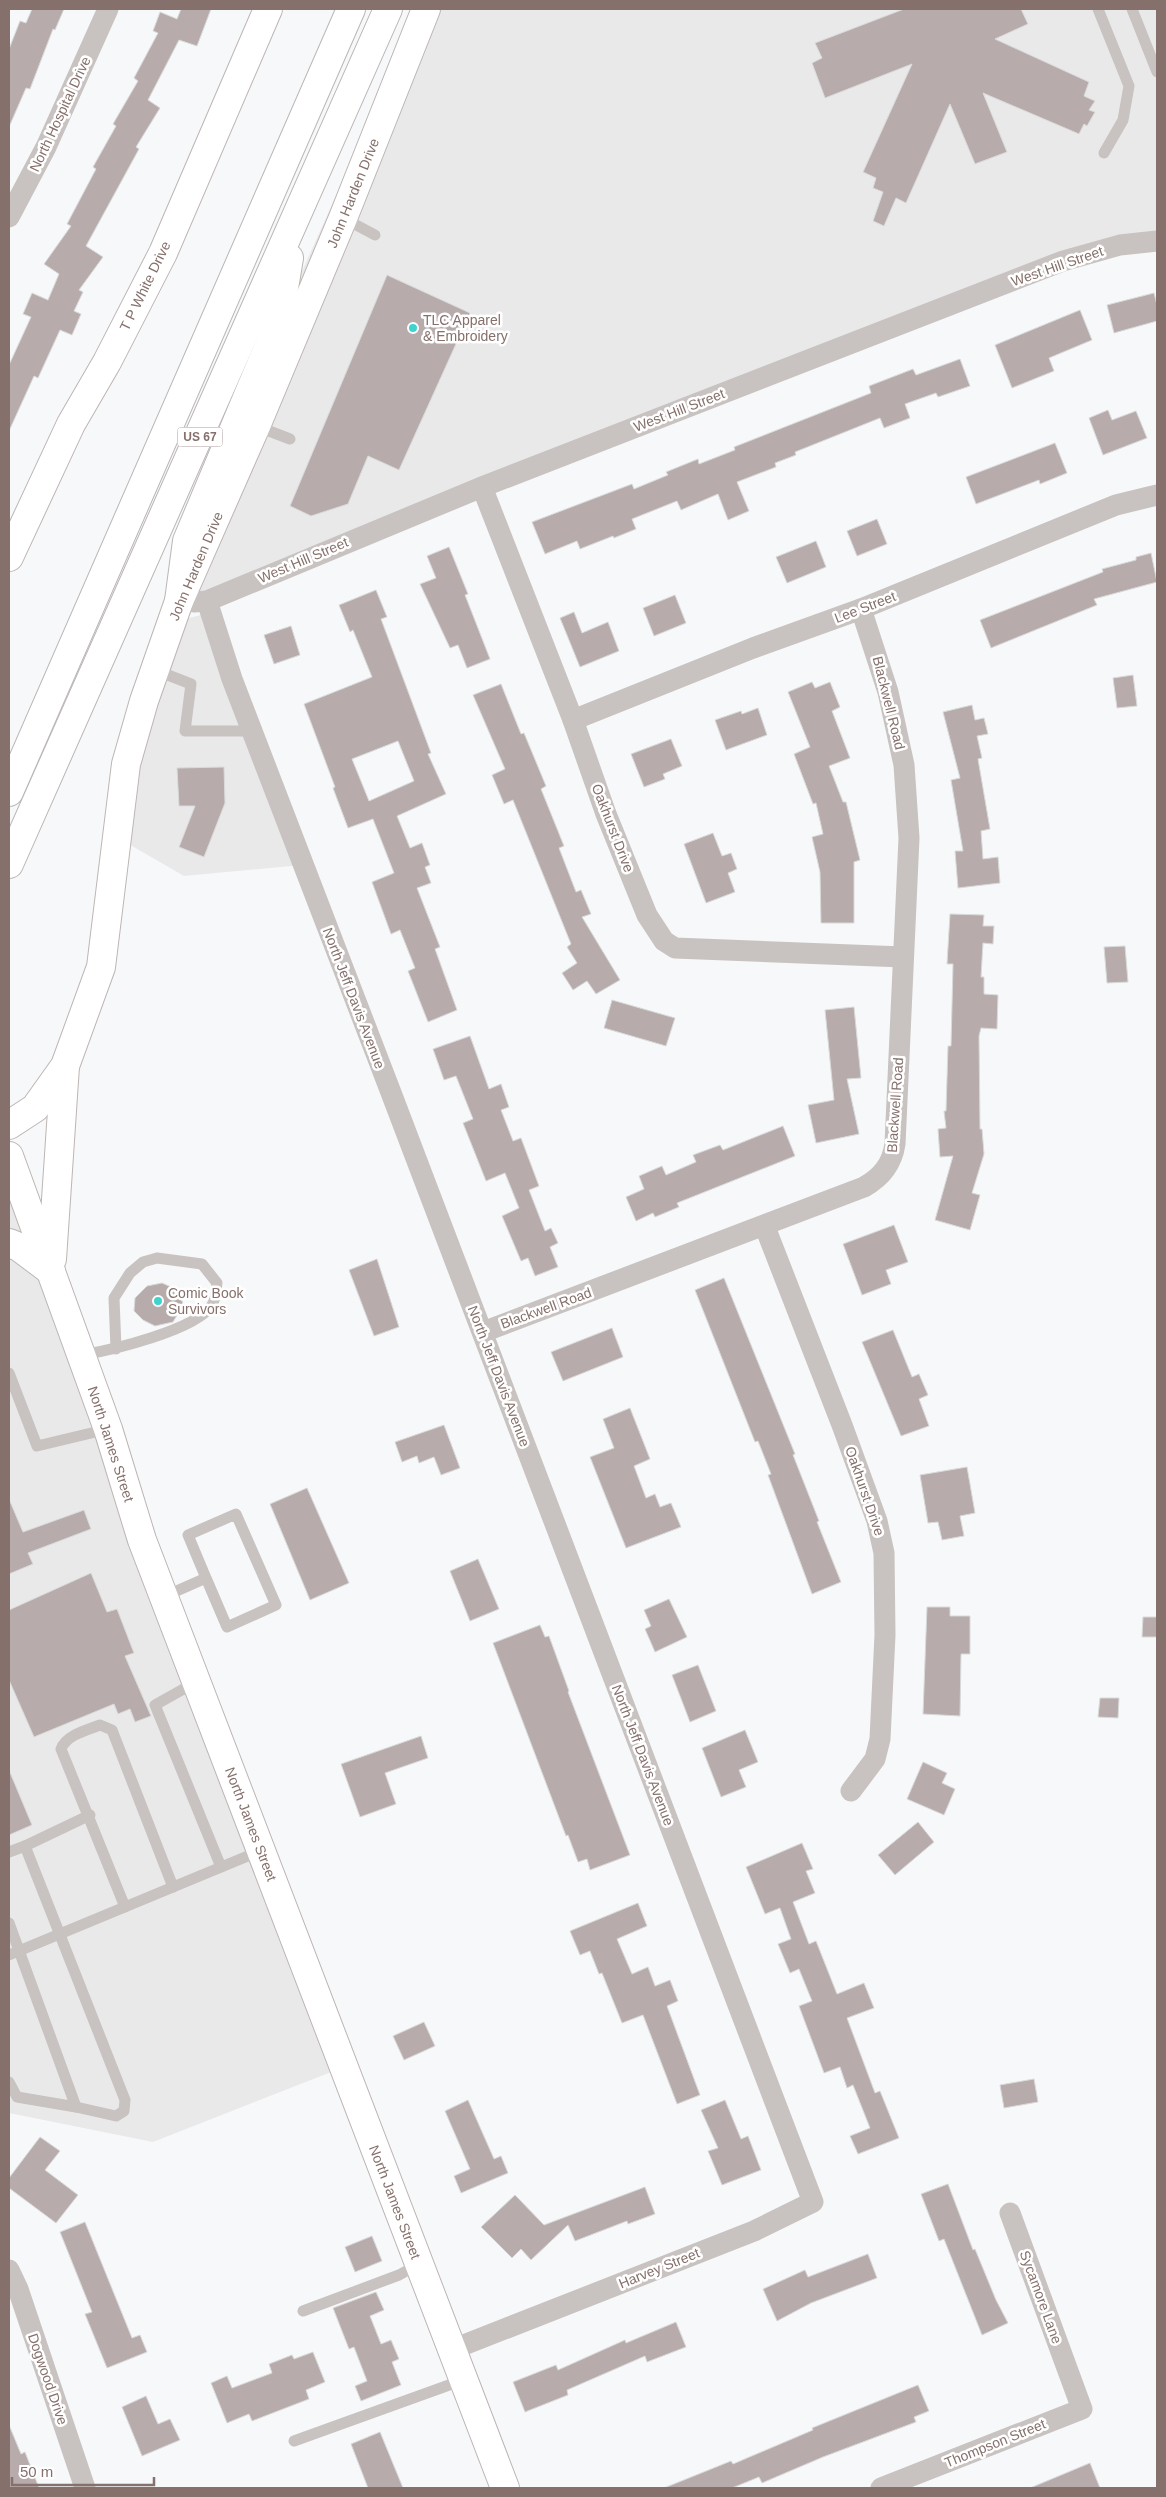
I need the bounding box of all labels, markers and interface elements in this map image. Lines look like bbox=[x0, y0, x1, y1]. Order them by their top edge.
street label: North Hospital Drive bbox=[26, 54, 94, 174]
street label: John Harden Drive bbox=[324, 136, 382, 250]
street label: T P White Drive bbox=[116, 238, 174, 333]
street label: West Hill Street bbox=[1009, 243, 1105, 289]
place label: TLC Apparel & Embroidery bbox=[423, 312, 508, 344]
marker: TLC Apparel & Embroidery bbox=[407, 322, 419, 334]
street label: West Hill Street bbox=[631, 385, 727, 435]
road number: US 67 bbox=[178, 428, 222, 447]
street label: John Harden Drive bbox=[166, 509, 226, 623]
street label: West Hill Street bbox=[256, 534, 351, 586]
street label: Lee Street bbox=[832, 588, 898, 626]
street label: Blackwell Road bbox=[870, 655, 908, 751]
street label: Oakhurst Drive bbox=[589, 782, 637, 875]
street label: North Jeff Davis Avenue bbox=[320, 925, 388, 1071]
street label: Blackwell Road bbox=[884, 1057, 906, 1153]
street label: Blackwell Road bbox=[498, 1284, 594, 1332]
place label: Comic Book Survivors bbox=[168, 1285, 244, 1317]
marker: Comic Book Survivors bbox=[152, 1295, 164, 1307]
street label: North Jeff Davis Avenue bbox=[465, 1303, 533, 1449]
street label: North James Street bbox=[85, 1384, 137, 1504]
street label: Oakhurst Drive bbox=[842, 1444, 888, 1538]
street label: North Jeff Davis Avenue bbox=[609, 1682, 677, 1828]
street label: North James Street bbox=[222, 1765, 280, 1883]
street label: North James Street bbox=[366, 2143, 424, 2261]
street label: Harvey Street bbox=[616, 2245, 702, 2291]
street label: Sycamore Lane bbox=[1017, 2248, 1065, 2346]
street label: Dogwood Drive bbox=[25, 2331, 71, 2427]
street label: Thompson Street bbox=[942, 2415, 1048, 2471]
scale bar bbox=[12, 2454, 155, 2486]
text: 50 m bbox=[20, 2463, 53, 2480]

